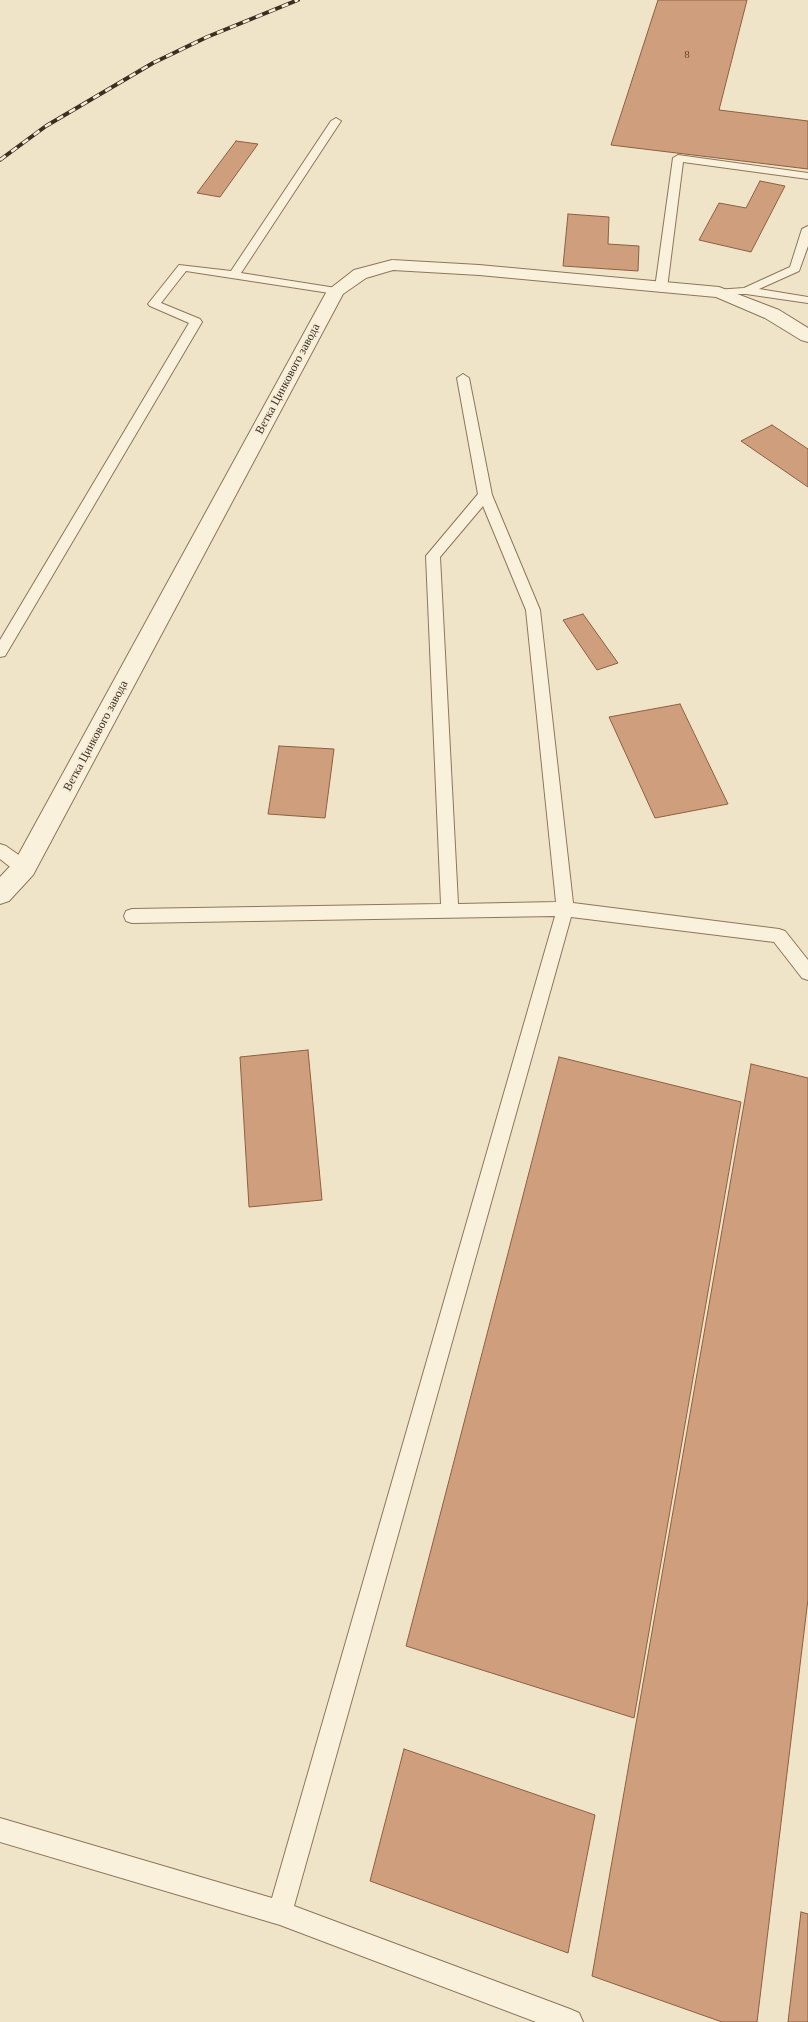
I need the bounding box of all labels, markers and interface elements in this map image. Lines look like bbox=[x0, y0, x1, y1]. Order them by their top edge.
house number: 8 bbox=[684, 48, 690, 62]
street label: Ветка Цинкового завода bbox=[253, 321, 323, 437]
street label: Ветка Цинкового завода bbox=[61, 678, 131, 794]

